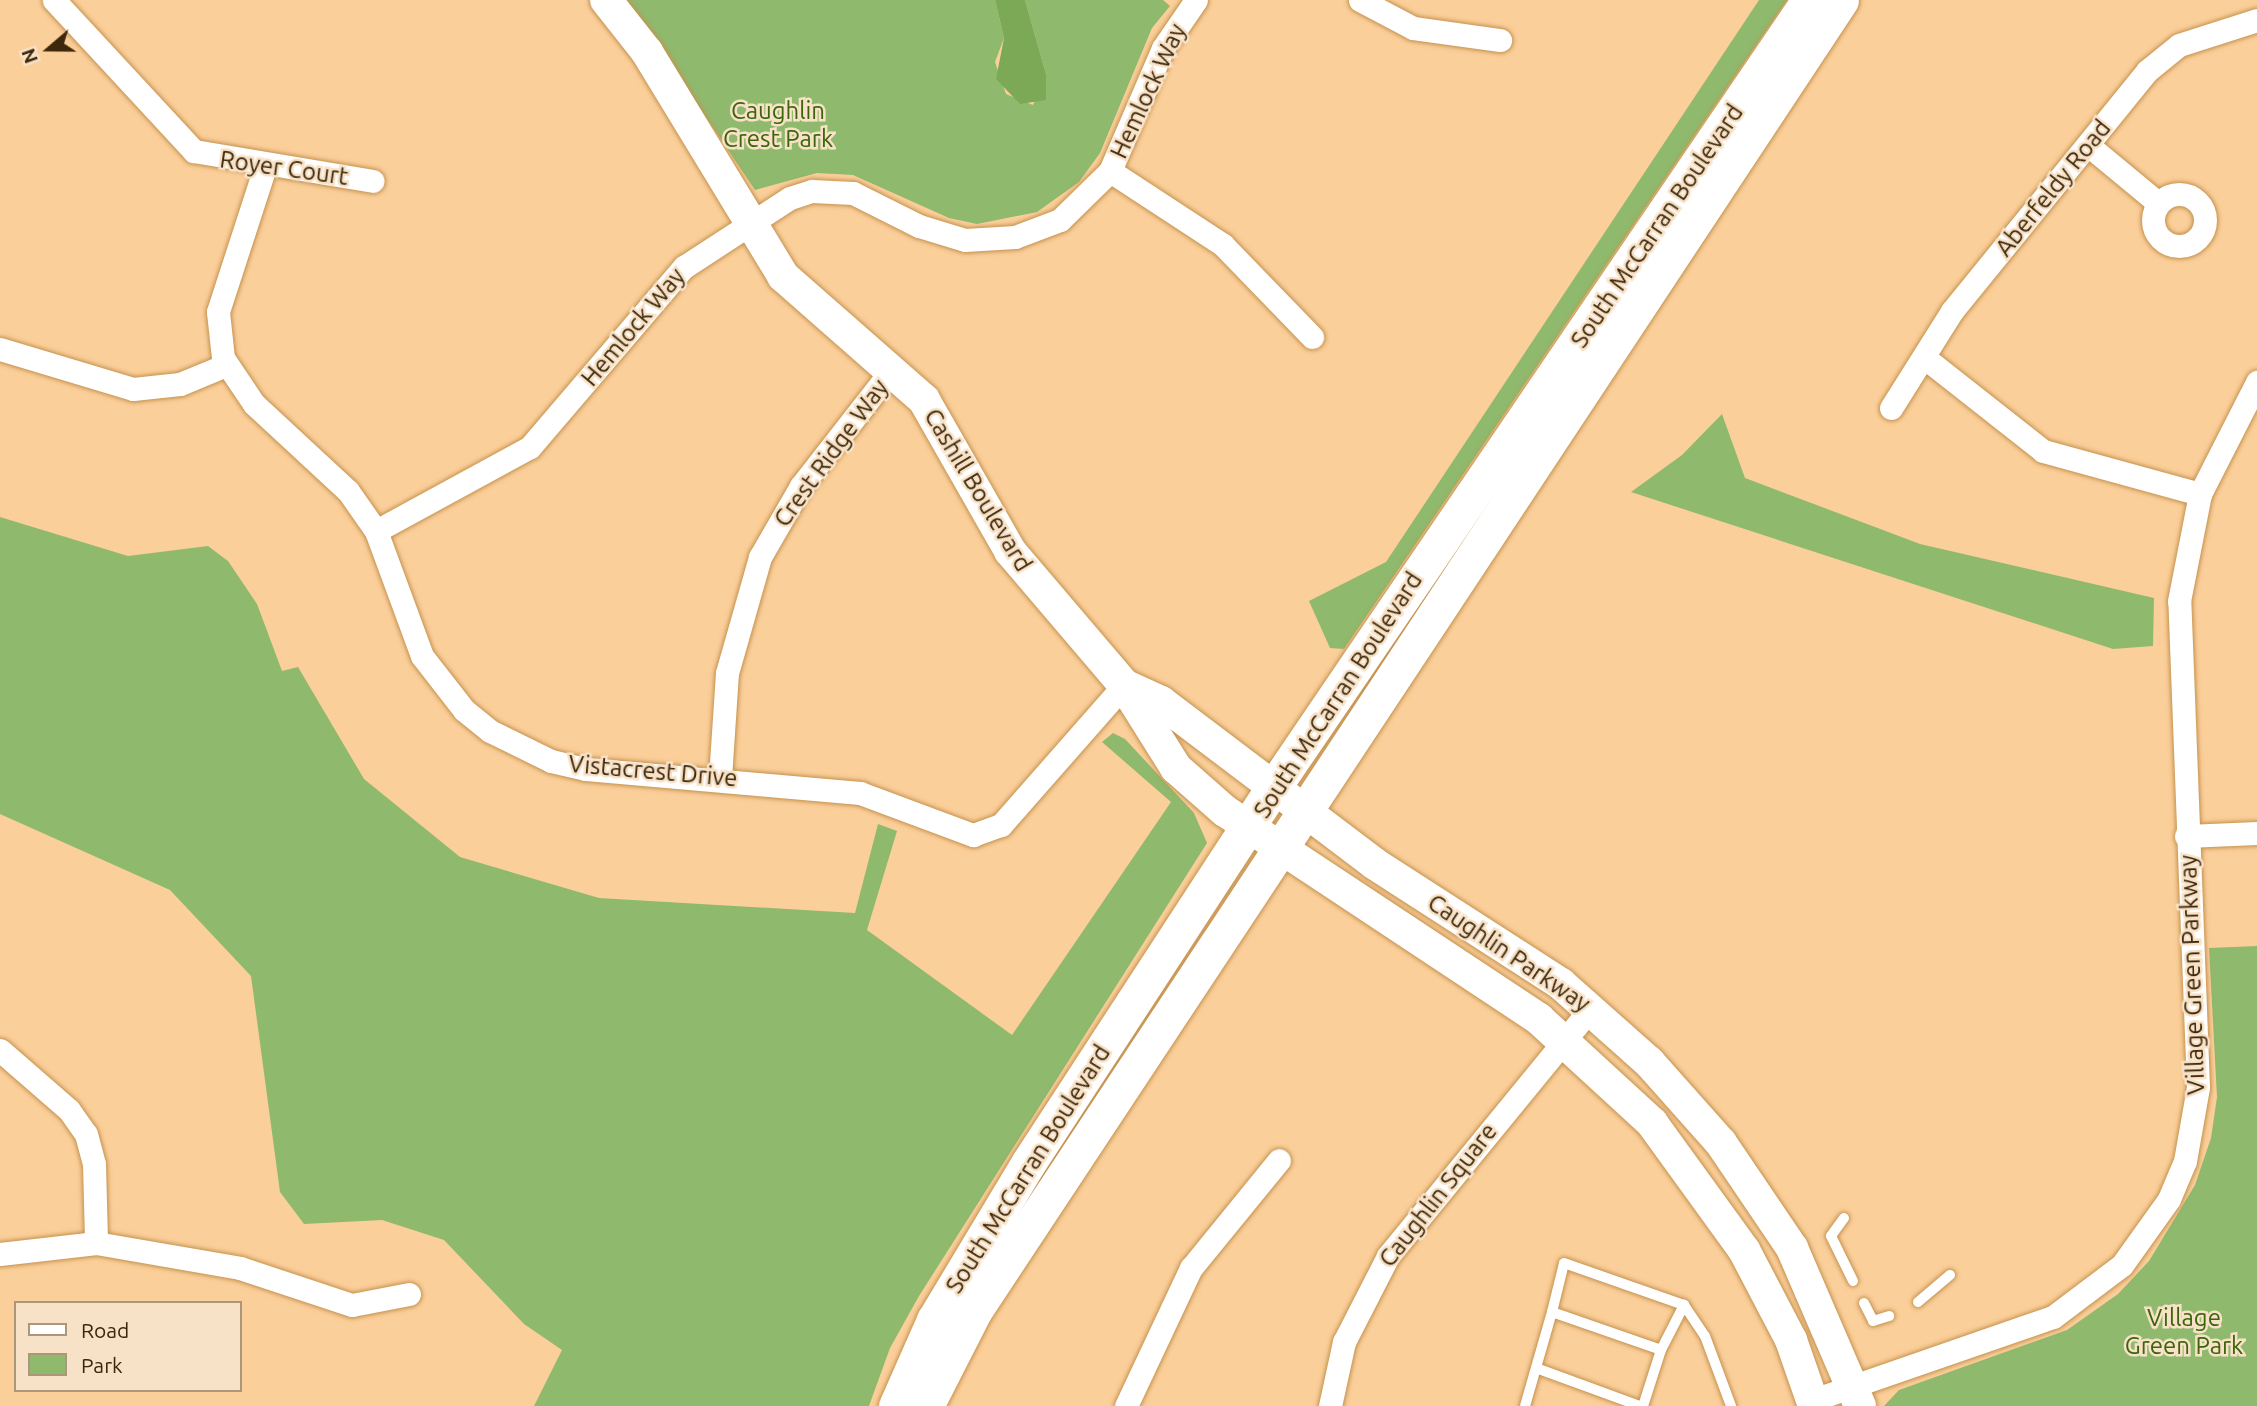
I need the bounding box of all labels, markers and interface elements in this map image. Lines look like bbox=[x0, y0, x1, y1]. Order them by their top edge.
north arrow bbox=[14, 14, 84, 84]
street label: Hemlock Way bbox=[1104, 19, 1192, 163]
text: N bbox=[17, 46, 42, 67]
park label: Caughlin Crest Park bbox=[723, 97, 833, 153]
street label: South McCarran Boulevard bbox=[1565, 99, 1749, 353]
street label: Aberfeldy Road bbox=[1989, 114, 2117, 262]
street label: Royer Court bbox=[218, 145, 350, 191]
street label: Hemlock Way bbox=[575, 262, 691, 392]
street label: Crest Ridge Way bbox=[768, 374, 894, 532]
street label: Cashill Boulevard bbox=[918, 403, 1038, 577]
street label: South McCarran Boulevard bbox=[1248, 567, 1428, 823]
street label: Vistacrest Drive bbox=[567, 749, 739, 793]
street label: Village Green Parkway bbox=[2173, 854, 2211, 1096]
street label: Caughlin Parkway bbox=[1422, 888, 1596, 1018]
street label: South McCarran Boulevard bbox=[940, 1040, 1116, 1298]
street label: Caughlin Square bbox=[1373, 1117, 1503, 1273]
legend bbox=[14, 1301, 242, 1392]
park label: Village Green Park bbox=[2125, 1304, 2243, 1360]
text: Road bbox=[81, 1318, 129, 1342]
text: Park bbox=[81, 1353, 123, 1377]

